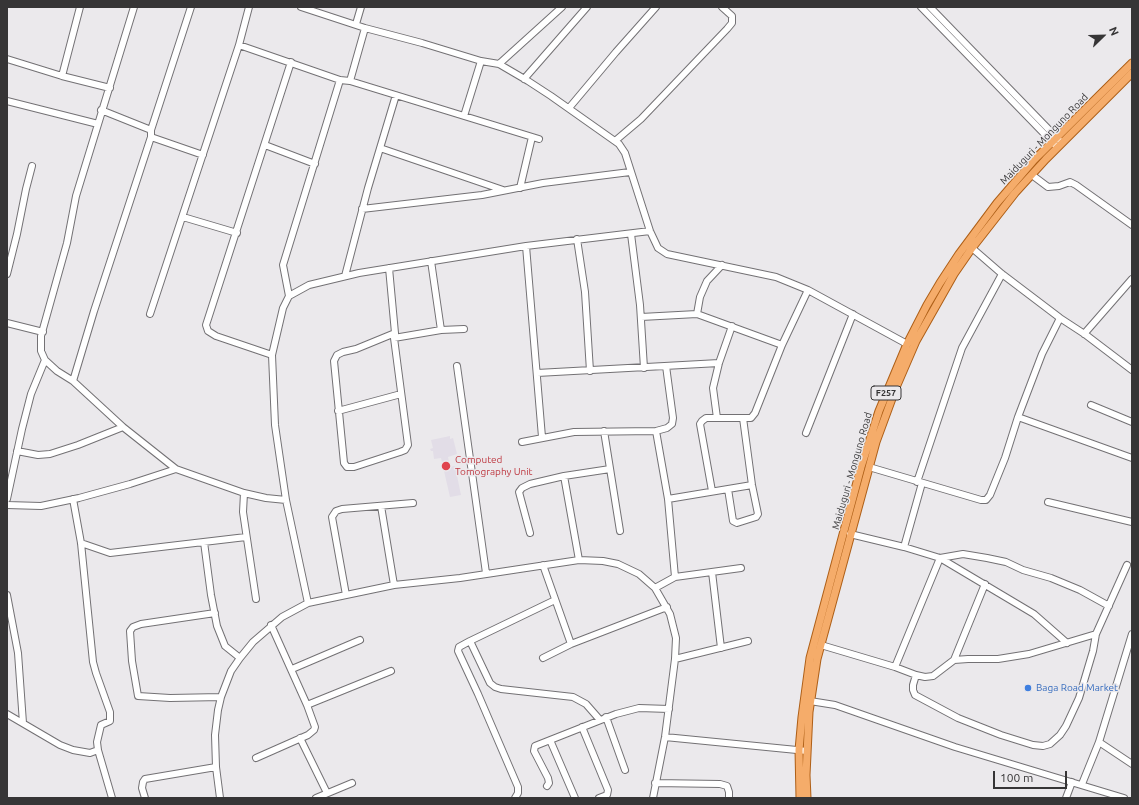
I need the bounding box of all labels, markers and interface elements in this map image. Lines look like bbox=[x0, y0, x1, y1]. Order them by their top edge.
north arrow bbox=[1083, 16, 1123, 56]
text: N bbox=[1107, 25, 1121, 37]
street label: Maiduguri - Monguno Road bbox=[997, 91, 1091, 187]
road number: F257 bbox=[871, 386, 901, 400]
street label: Maiduguri - Monguno Road bbox=[829, 411, 875, 531]
place label: Computed Tomography Unit bbox=[455, 454, 533, 478]
marker: Computed Tomography Unit bbox=[440, 460, 452, 472]
place label: Baga Road Market bbox=[1036, 682, 1118, 694]
marker: Baga Road Market bbox=[1023, 683, 1033, 693]
scale bar bbox=[995, 763, 1069, 789]
text: 100 m bbox=[1000, 771, 1033, 784]

